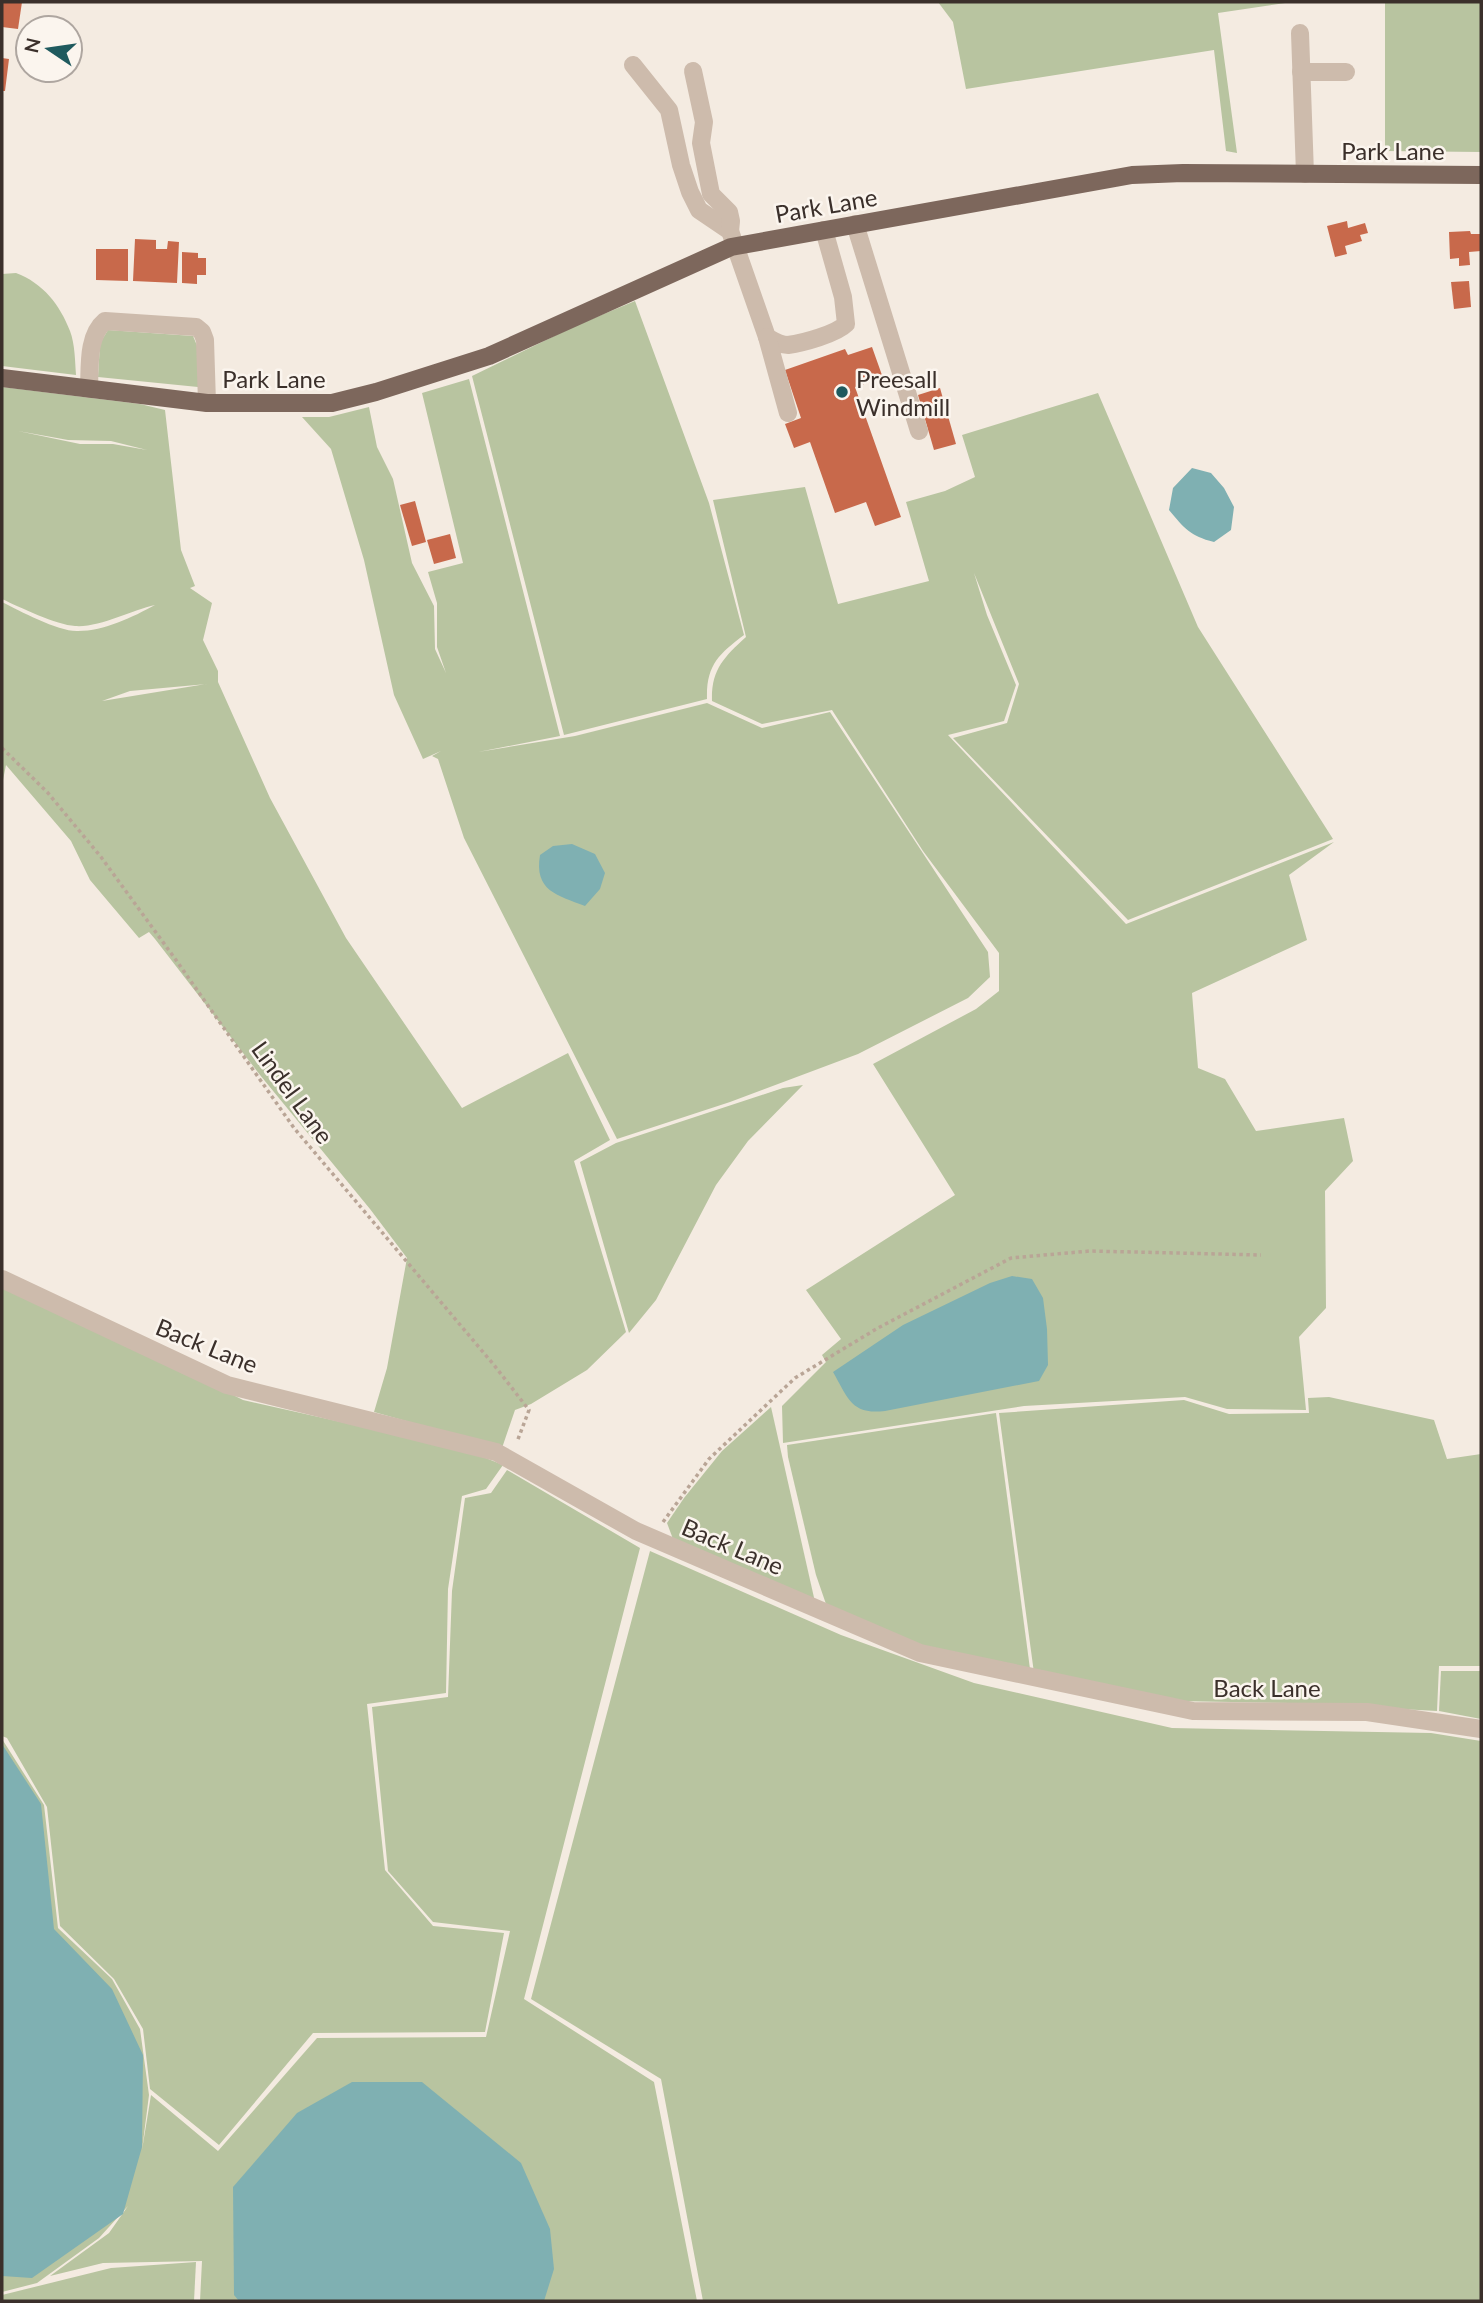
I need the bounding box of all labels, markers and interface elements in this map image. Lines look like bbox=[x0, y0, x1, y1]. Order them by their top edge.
north arrow bbox=[14, 14, 84, 84]
text: N bbox=[19, 35, 45, 55]
street label: Park Lane bbox=[1341, 136, 1445, 165]
street label: Park Lane bbox=[773, 182, 879, 228]
street label: Park Lane bbox=[222, 364, 326, 393]
place label: Preesall Windmill bbox=[856, 364, 950, 421]
marker: Preesall Windmill bbox=[834, 384, 850, 400]
street label: Lindel Lane bbox=[246, 1035, 340, 1149]
street label: Back Lane bbox=[152, 1311, 262, 1379]
street label: Back Lane bbox=[678, 1512, 788, 1580]
street label: Back Lane bbox=[1213, 1673, 1321, 1702]

